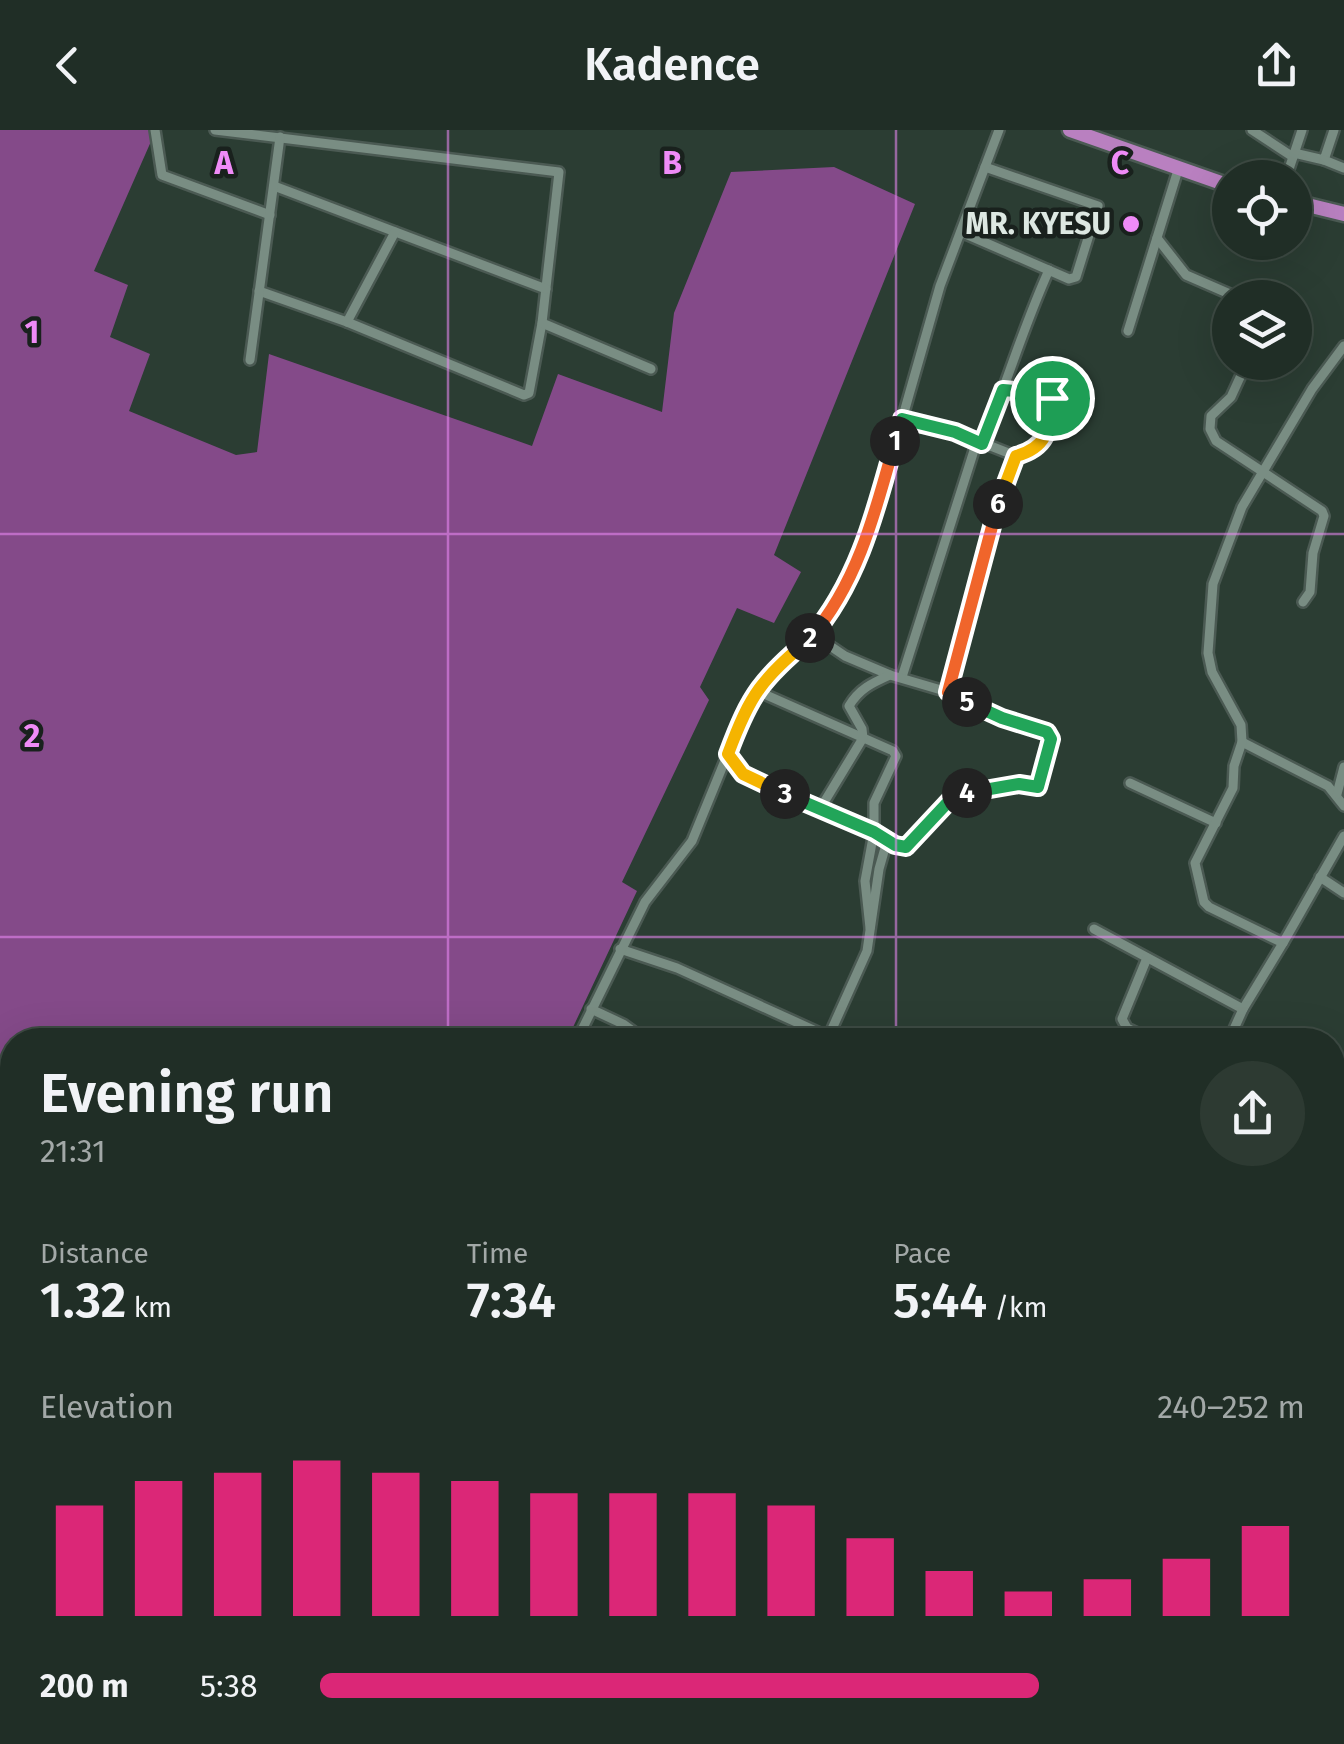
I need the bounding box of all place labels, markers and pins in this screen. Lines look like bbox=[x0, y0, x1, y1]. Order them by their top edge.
place label: MR. KYESU bbox=[966, 206, 1111, 242]
marker: MR. KYESU bbox=[1120, 213, 1142, 235]
pin bbox=[1010, 356, 1095, 441]
pin: 1 bbox=[870, 416, 920, 466]
pin: 6 bbox=[973, 479, 1023, 529]
pin: 2 bbox=[785, 613, 835, 663]
pin: 5 bbox=[942, 677, 992, 727]
pin: 4 bbox=[942, 768, 992, 818]
pin: 3 bbox=[760, 769, 810, 819]

